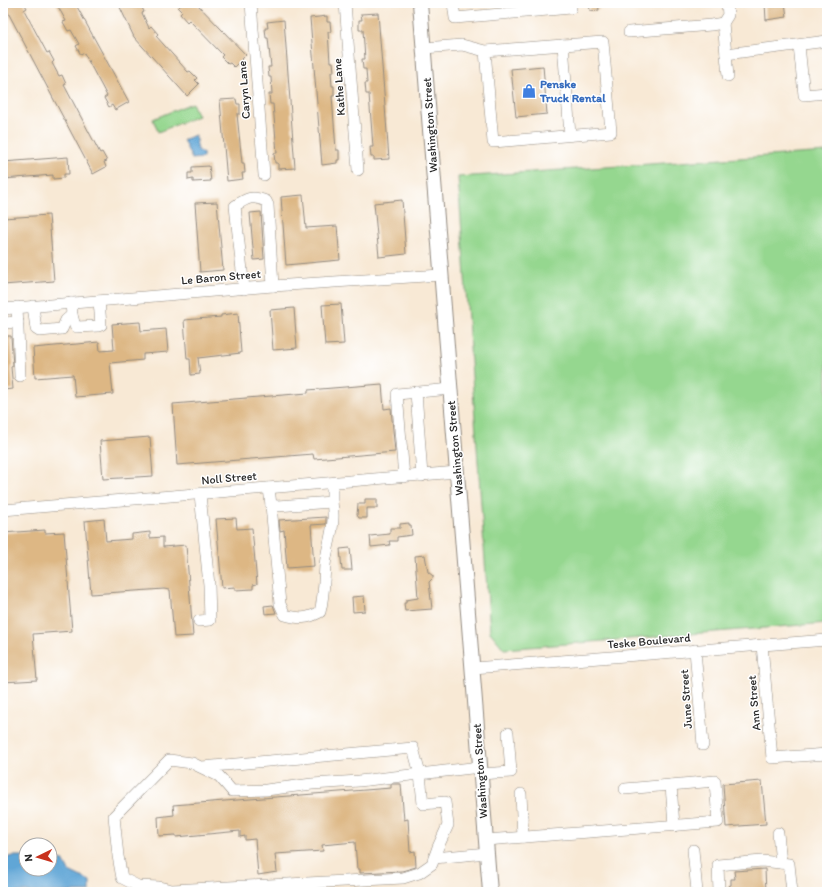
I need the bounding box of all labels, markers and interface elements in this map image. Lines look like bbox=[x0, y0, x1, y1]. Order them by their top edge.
street label: Kathe Lane bbox=[330, 57, 348, 116]
street label: Caryn Lane bbox=[235, 60, 253, 120]
street label: Washington Street bbox=[420, 76, 440, 173]
place label: Penske Truck Rental bbox=[539, 77, 606, 105]
shop icon: Penske Truck Rental bbox=[521, 83, 537, 99]
street label: Le Baron Street bbox=[181, 267, 262, 287]
street label: Washington Street bbox=[444, 399, 466, 496]
street label: Noll Street bbox=[201, 469, 258, 487]
street label: Teske Boulevard bbox=[607, 630, 692, 652]
street label: June Street bbox=[677, 668, 695, 729]
street label: Ann Street bbox=[745, 674, 763, 731]
street label: Washington Street bbox=[470, 722, 490, 819]
north arrow bbox=[18, 837, 58, 877]
text: N bbox=[22, 854, 35, 862]

